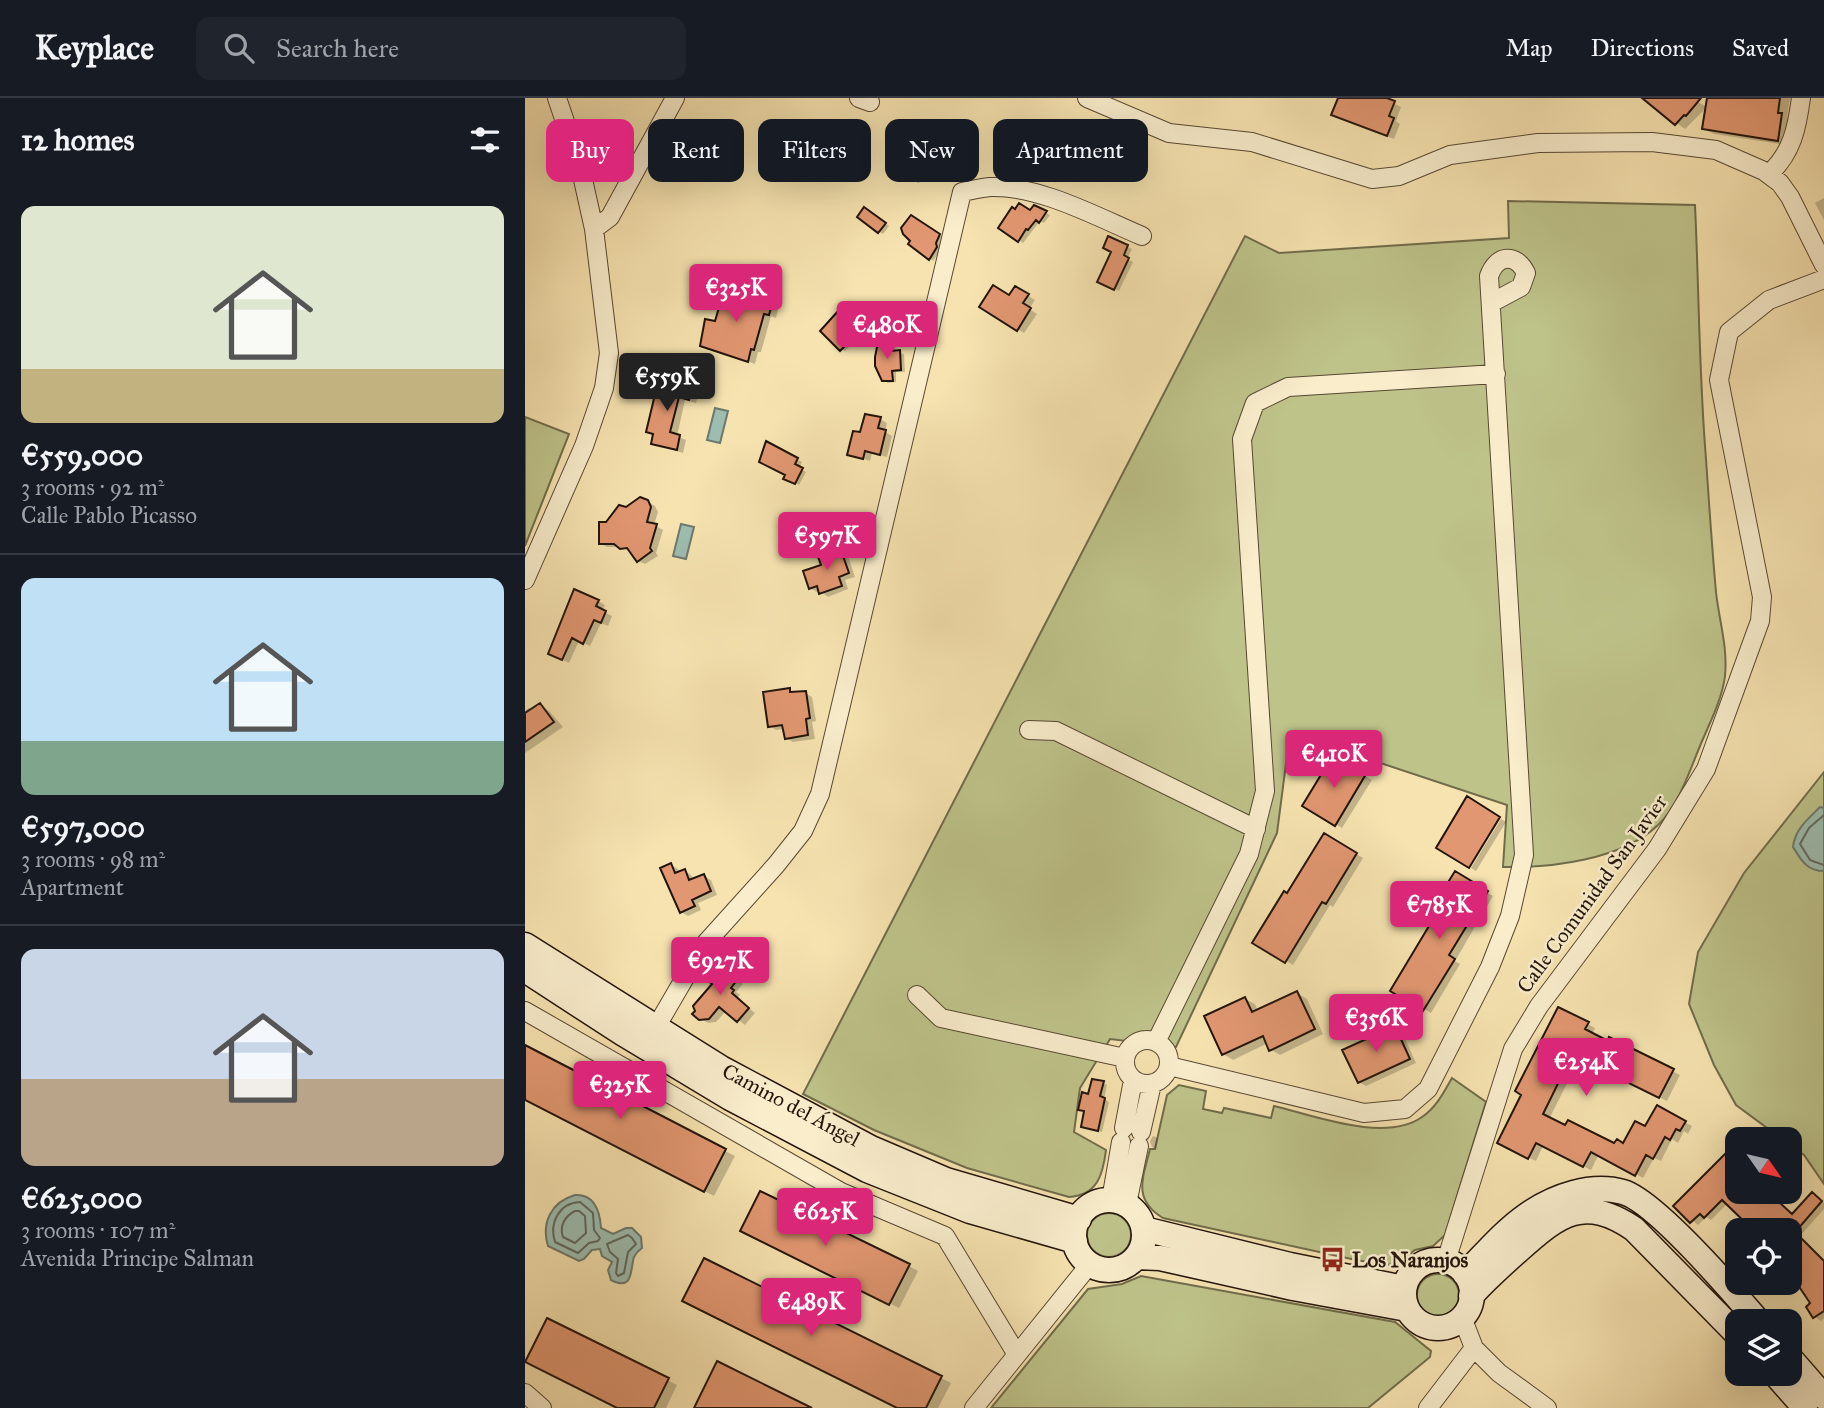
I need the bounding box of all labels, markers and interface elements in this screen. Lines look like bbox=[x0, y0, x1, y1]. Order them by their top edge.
search box bbox=[196, 17, 686, 80]
text: Keyplace bbox=[35, 28, 154, 68]
icon: search bbox=[220, 29, 258, 67]
text: Search here bbox=[276, 32, 399, 64]
text: Map bbox=[1506, 33, 1553, 63]
text: Directions bbox=[1591, 33, 1694, 63]
text: Saved bbox=[1732, 33, 1789, 63]
chip: Buy bbox=[546, 119, 634, 182]
chip: Rent bbox=[648, 119, 744, 182]
chip: Filters bbox=[758, 119, 871, 182]
chip: New bbox=[885, 119, 979, 182]
chip: Apartment bbox=[993, 119, 1148, 182]
icon: filters bbox=[466, 121, 504, 159]
text: 12 homes bbox=[21, 122, 134, 158]
icon: home bbox=[200, 252, 326, 378]
pin: €325K bbox=[687, 264, 785, 324]
text: €325K bbox=[705, 273, 767, 301]
pin: €480K bbox=[838, 302, 936, 361]
text: €480K bbox=[853, 310, 921, 338]
pin: €559K bbox=[618, 354, 716, 413]
text: €559K bbox=[635, 362, 699, 390]
text: €559,000 bbox=[21, 437, 143, 473]
text: 3 rooms · 92 m² bbox=[21, 473, 164, 501]
text: Calle Pablo Picasso bbox=[21, 501, 197, 529]
pin: €597K bbox=[778, 512, 876, 572]
text: €597K bbox=[794, 521, 860, 549]
icon: home bbox=[200, 624, 326, 750]
pin: €410K bbox=[1285, 730, 1383, 790]
text: €410K bbox=[1301, 739, 1367, 767]
street label: Calle Comunidad San Javier bbox=[1511, 790, 1673, 998]
text: €597,000 bbox=[21, 809, 145, 845]
text: 3 rooms · 98 m² bbox=[21, 845, 165, 873]
text: Apartment bbox=[21, 873, 124, 901]
pin: €785K bbox=[1390, 882, 1488, 941]
text: €785K bbox=[1406, 890, 1472, 918]
pin: €927K bbox=[671, 937, 769, 997]
text: €927K bbox=[687, 946, 753, 974]
icon: home bbox=[200, 995, 326, 1121]
pin: €356K bbox=[1327, 995, 1425, 1054]
text: €356K bbox=[1345, 1003, 1407, 1031]
pin: €254K bbox=[1537, 1038, 1635, 1098]
text: €254K bbox=[1554, 1047, 1618, 1075]
street label: Camino del Ángel bbox=[718, 1058, 865, 1152]
pin: €325K bbox=[571, 1062, 669, 1121]
text: €325K bbox=[589, 1070, 651, 1098]
north arrow bbox=[1725, 1127, 1803, 1204]
map controls bbox=[1725, 1127, 1802, 1386]
text: €625,000 bbox=[21, 1180, 142, 1216]
pin: €625K bbox=[776, 1188, 874, 1248]
text: €625K bbox=[793, 1197, 857, 1225]
text: 3 rooms · 107 m² bbox=[21, 1216, 175, 1244]
button: locate bbox=[1725, 1218, 1802, 1295]
text: Avenida Principe Salman bbox=[21, 1244, 254, 1272]
bus stop icon: Los Naranjos bbox=[1318, 1246, 1346, 1274]
place label: Los Naranjos bbox=[1352, 1247, 1469, 1273]
pin: €489K bbox=[762, 1278, 860, 1338]
text: €489K bbox=[777, 1287, 845, 1315]
button: layers bbox=[1725, 1309, 1802, 1386]

